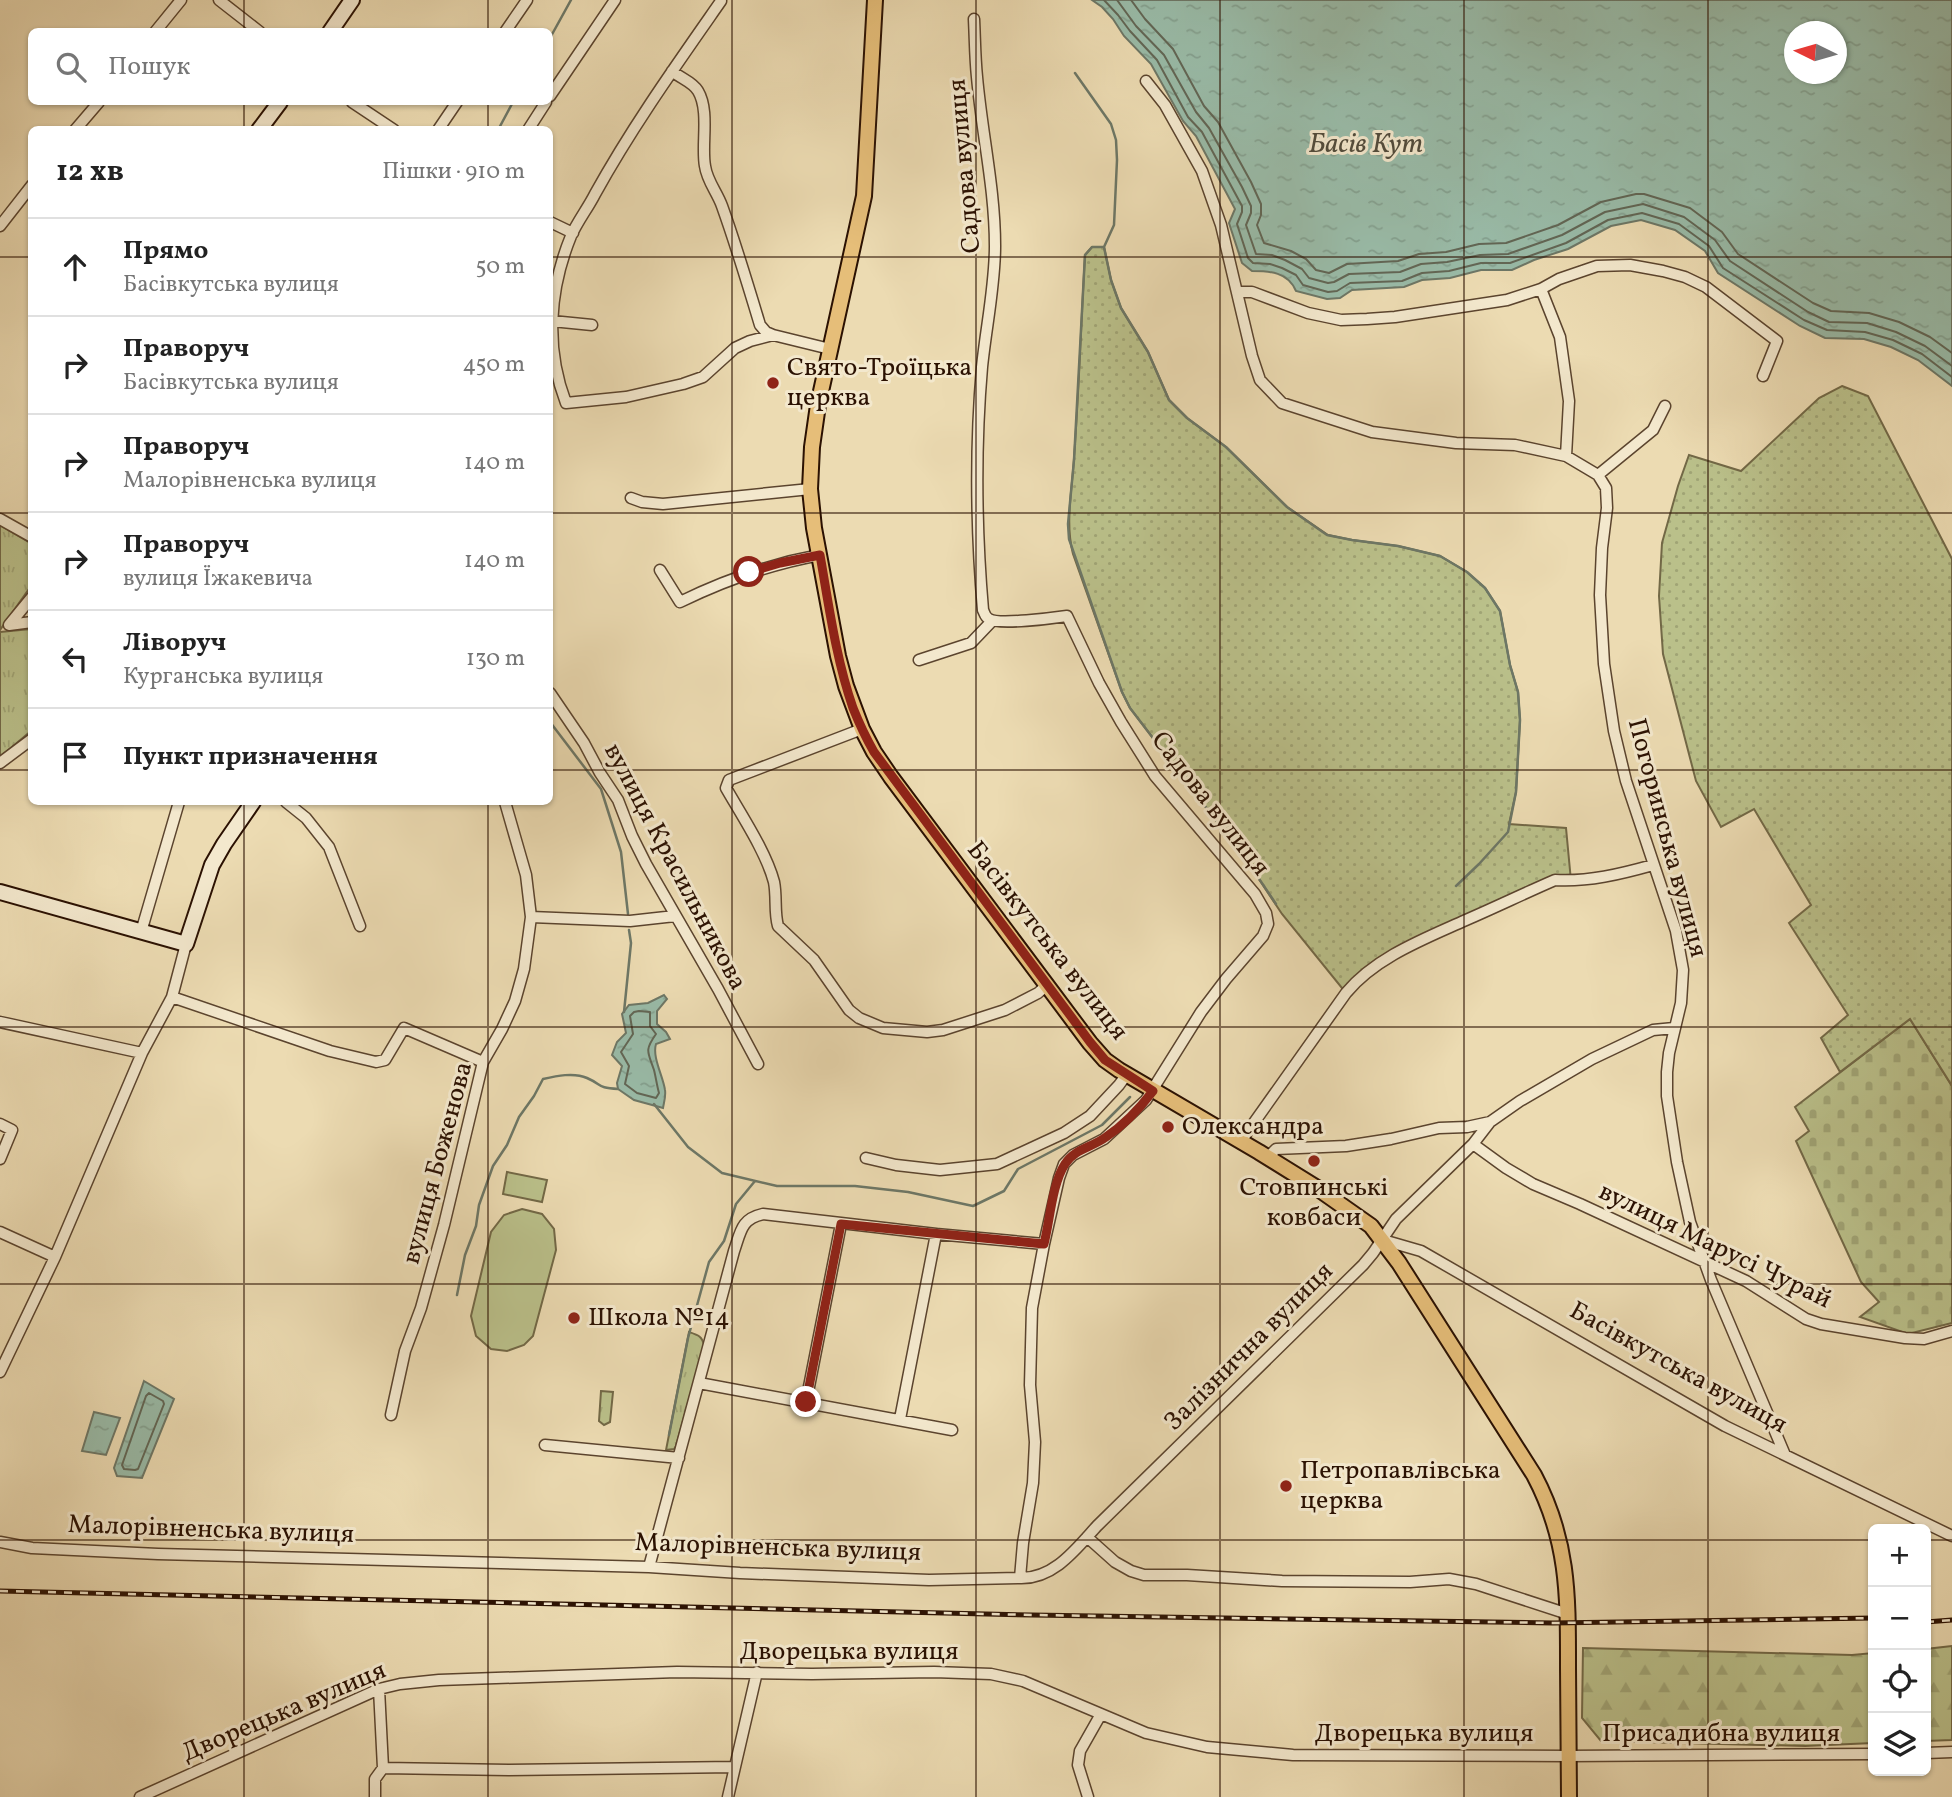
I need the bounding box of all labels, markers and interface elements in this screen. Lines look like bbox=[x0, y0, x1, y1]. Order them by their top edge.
north arrow bbox=[1784, 21, 1847, 84]
search box bbox=[28, 28, 553, 105]
icon: search bbox=[52, 48, 90, 86]
text: Пошук bbox=[108, 49, 190, 85]
street label: Садова вулиця bbox=[939, 77, 991, 255]
water label: Басів Кут bbox=[1309, 125, 1423, 164]
text: 12 хв bbox=[56, 151, 124, 193]
text: Пішки · 910 m bbox=[382, 156, 525, 188]
text: Прямо bbox=[123, 233, 208, 269]
icon: ahead bbox=[56, 248, 94, 286]
text: 50 m bbox=[476, 251, 525, 283]
text: Басівкутська вулиця bbox=[123, 269, 339, 301]
text: Праворуч bbox=[123, 331, 249, 367]
icon: right bbox=[56, 346, 94, 384]
text: 450 m bbox=[463, 349, 525, 381]
place label: Свято-Троїцька церква bbox=[787, 350, 972, 416]
text: Басівкутська вулиця bbox=[123, 367, 339, 399]
marker: Свято-Троїцька церква bbox=[765, 375, 781, 391]
text: Праворуч bbox=[123, 429, 249, 465]
icon: right bbox=[56, 444, 94, 482]
text: 140 m bbox=[464, 447, 525, 479]
text: Малорівненська вулиця bbox=[123, 465, 376, 497]
text: Праворуч bbox=[123, 527, 249, 563]
icon: right bbox=[56, 542, 94, 580]
text: 140 m bbox=[464, 545, 525, 577]
route start bbox=[733, 556, 764, 587]
text: вулиця Їжакевича bbox=[123, 563, 313, 595]
text: Ліворуч bbox=[123, 625, 226, 661]
icon: left bbox=[56, 640, 94, 678]
text: 130 m bbox=[466, 643, 525, 675]
text: Курганська вулиця bbox=[123, 661, 323, 693]
street label: Погоринська вулиця bbox=[1618, 715, 1716, 961]
street label: Садова вулиця bbox=[1142, 724, 1278, 884]
street label: вулиця Красильникова bbox=[595, 737, 755, 997]
icon: arrive bbox=[56, 738, 94, 776]
text: Пункт призначення bbox=[123, 739, 378, 775]
street label: Басівкутська вулиця bbox=[958, 834, 1136, 1048]
street label: вулиця Боженова bbox=[394, 1058, 482, 1268]
place label: Олександра bbox=[1182, 1109, 1324, 1145]
marker: Олександра bbox=[1160, 1119, 1176, 1135]
marker: Стовпинські ковбаси bbox=[1306, 1153, 1322, 1169]
place label: Стовпинські ковбаси bbox=[1240, 1170, 1388, 1236]
street label: вулиця Марусі Чурай bbox=[1593, 1174, 1837, 1318]
street label: Залізнична вулиця bbox=[1156, 1254, 1342, 1440]
street label: Басівкутська вулиця bbox=[1563, 1293, 1793, 1443]
place label: Школа №14 bbox=[588, 1300, 730, 1336]
marker: Школа №14 bbox=[566, 1310, 582, 1326]
route end bbox=[790, 1386, 821, 1417]
place label: Петропавлівська церква bbox=[1300, 1453, 1501, 1519]
marker: Петропавлівська церква bbox=[1278, 1478, 1294, 1494]
street label: Малорівненська вулиця bbox=[67, 1507, 355, 1553]
map controls bbox=[1868, 1524, 1931, 1776]
button: + bbox=[1868, 1524, 1931, 1587]
street label: Малорівненська вулиця bbox=[634, 1525, 922, 1571]
button: − bbox=[1868, 1587, 1931, 1650]
street label: Дворецька вулиця bbox=[740, 1634, 958, 1670]
button: locate bbox=[1868, 1650, 1931, 1713]
street label: Дворецька вулиця bbox=[176, 1653, 392, 1771]
button: layers bbox=[1868, 1713, 1931, 1776]
street label: Дворецька вулиця bbox=[1315, 1716, 1533, 1752]
street label: Присадибна вулиця bbox=[1602, 1716, 1840, 1752]

